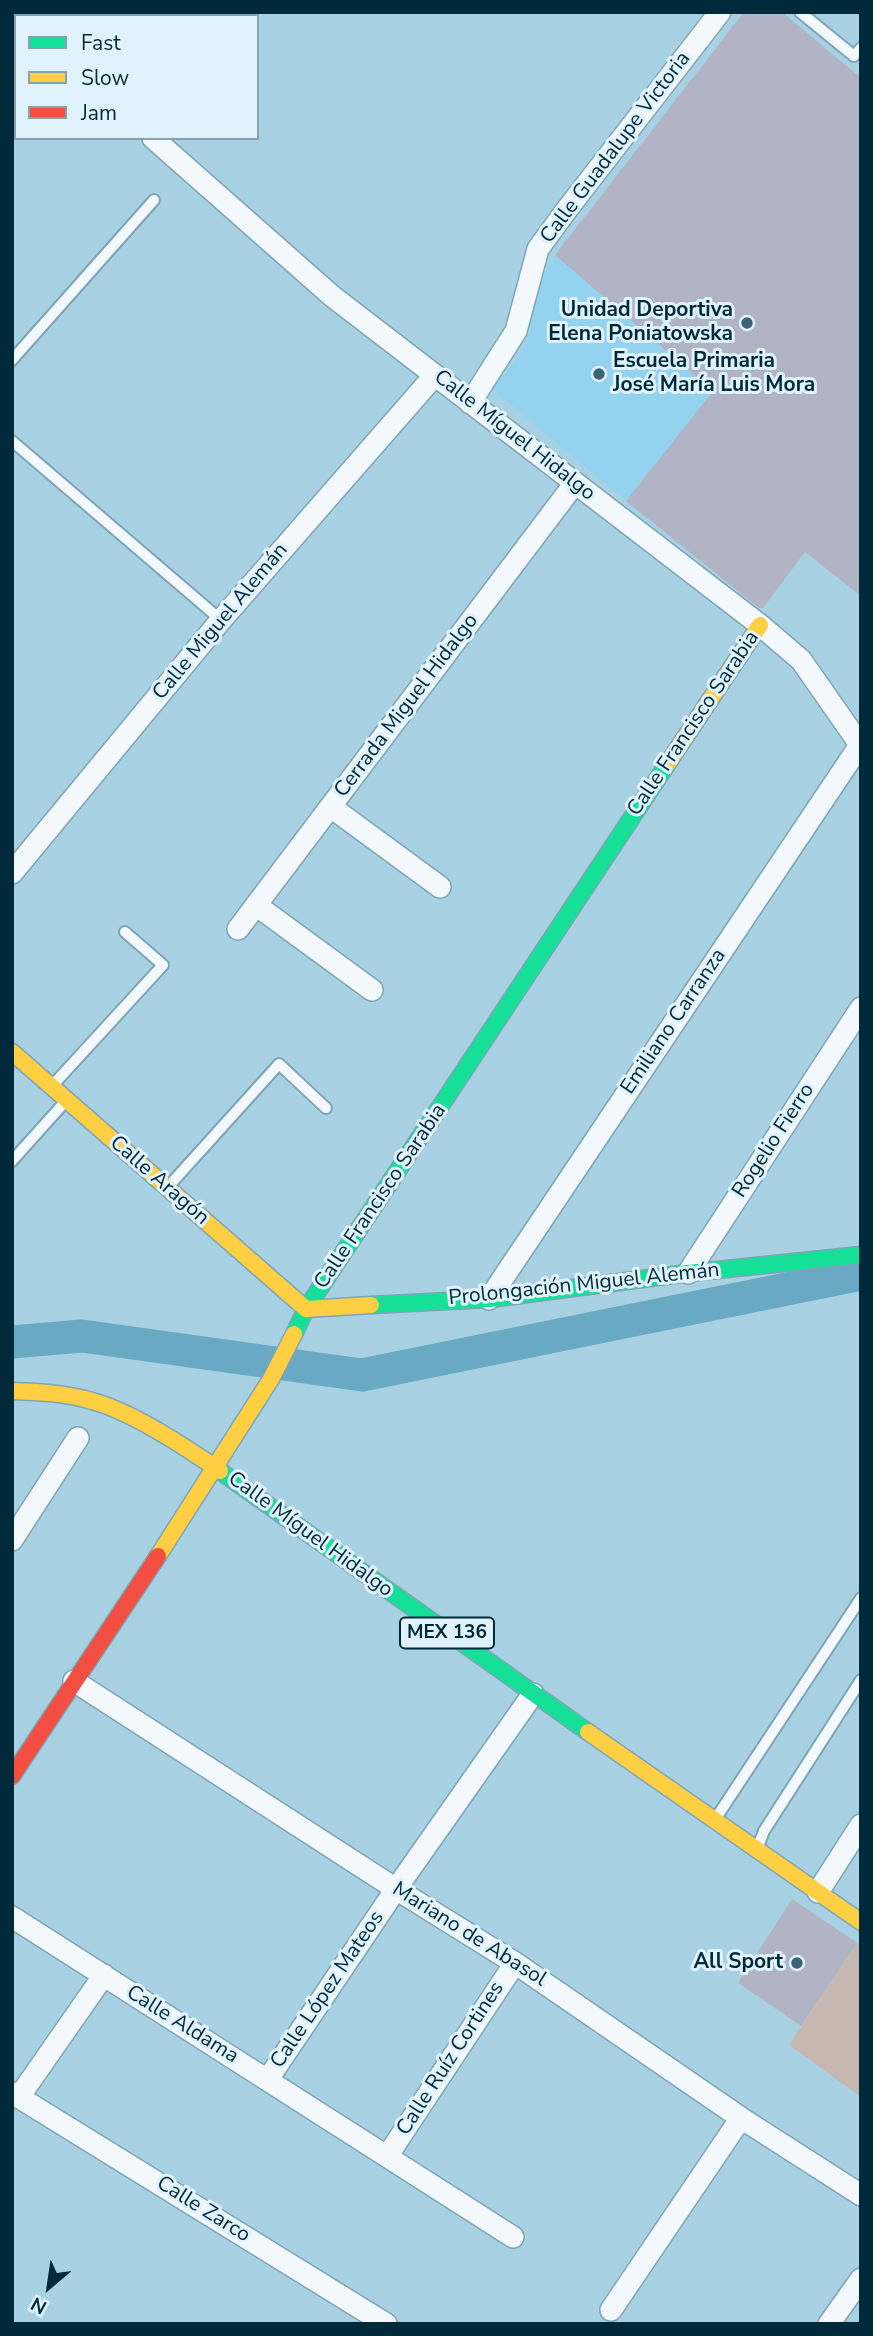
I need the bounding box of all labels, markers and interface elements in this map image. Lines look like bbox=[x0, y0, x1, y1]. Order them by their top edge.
legend bbox=[14, 14, 259, 140]
text: Fast bbox=[81, 29, 121, 57]
street label: Calle Guadalupe Victoria bbox=[536, 47, 696, 249]
text: Slow bbox=[81, 64, 129, 92]
text: Jam bbox=[81, 99, 117, 127]
place label: Unidad Deportiva Elena Poniatowska bbox=[548, 298, 733, 348]
marker: Unidad Deportiva Elena Poniatowska bbox=[739, 315, 755, 331]
place label: Escuela Primaria José María Luis Mora bbox=[613, 349, 815, 399]
street label: Calle Míguel Hidalgo bbox=[428, 365, 600, 507]
marker: Escuela Primaria José María Luis Mora bbox=[591, 366, 607, 382]
street label: Calle Miguel Alemán bbox=[148, 538, 294, 706]
street label: Cerrada Miguel Hidalgo bbox=[330, 609, 484, 803]
street label: Calle Francisco Sarabia bbox=[623, 627, 765, 821]
street label: Emiliano Carranza bbox=[616, 945, 732, 1099]
street label: Rogelio Fierro bbox=[728, 1079, 820, 1203]
street label: Calle Francisco Sarabia bbox=[310, 1100, 452, 1294]
street label: Calle Aragón bbox=[104, 1131, 214, 1231]
street label: Prolongación Miguel Alemán bbox=[447, 1258, 721, 1312]
street label: Calle Míguel Hidalgo bbox=[223, 1467, 397, 1603]
road number: MEX 136 bbox=[400, 1618, 494, 1648]
street label: Mariano de Abasol bbox=[387, 1877, 551, 1993]
street label: Calle López Mateos bbox=[266, 1906, 390, 2074]
place label: All Sport bbox=[693, 1950, 783, 1976]
marker: All Sport bbox=[789, 1955, 805, 1971]
street label: Calle Ruíz Cortines bbox=[392, 1977, 510, 2141]
street label: Calle Aldama bbox=[121, 1980, 243, 2070]
street label: Calle Zarco bbox=[152, 2171, 254, 2249]
north arrow bbox=[14, 2252, 84, 2322]
text: N bbox=[26, 2291, 51, 2320]

